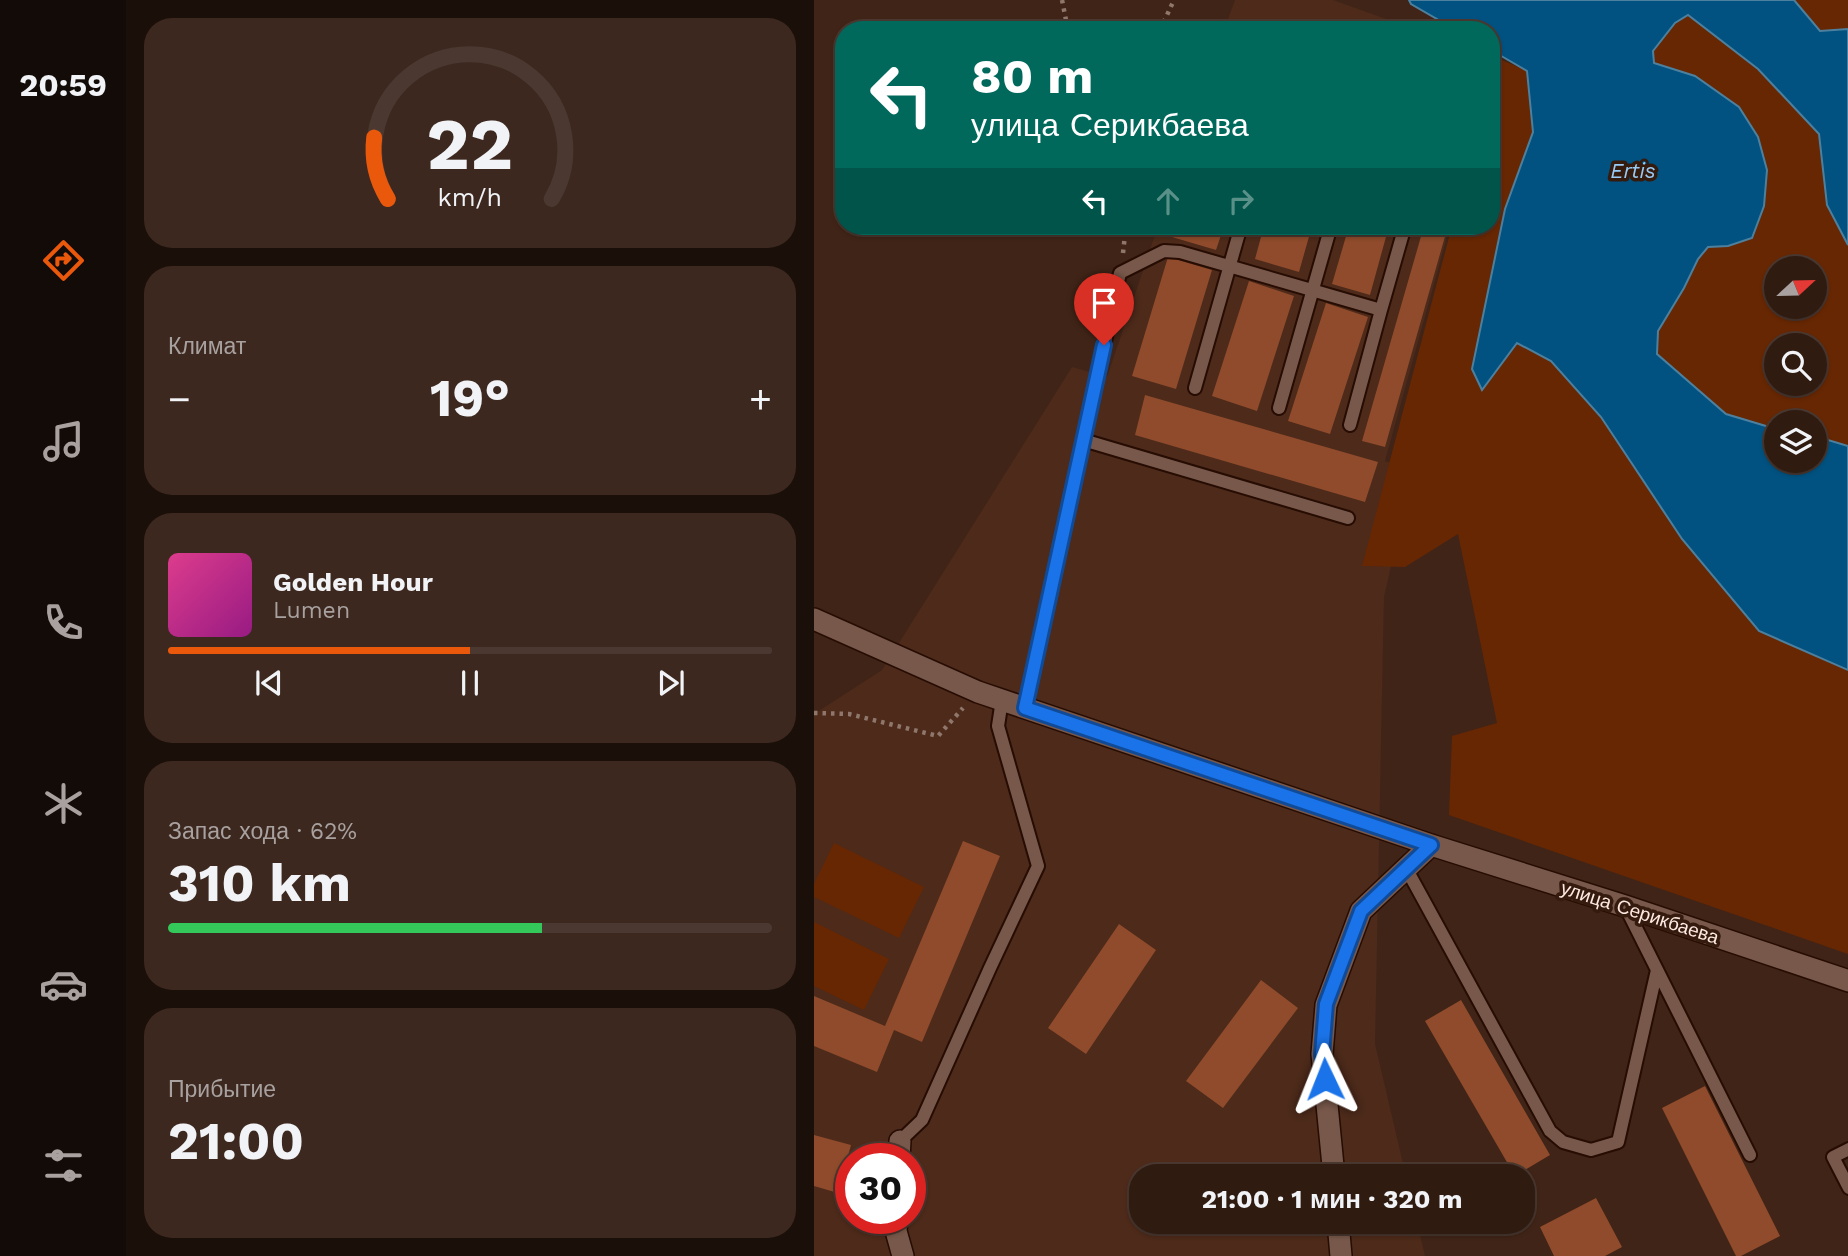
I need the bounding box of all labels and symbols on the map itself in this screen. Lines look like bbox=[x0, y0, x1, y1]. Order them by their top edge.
water label: Ertis bbox=[1610, 158, 1656, 183]
north arrow bbox=[1764, 256, 1827, 318]
pin bbox=[1074, 273, 1134, 345]
street label: улица Серикбаева bbox=[1558, 876, 1722, 949]
position arrow bbox=[1288, 1042, 1362, 1116]
speed limit sign: 30 bbox=[835, 1143, 926, 1234]

